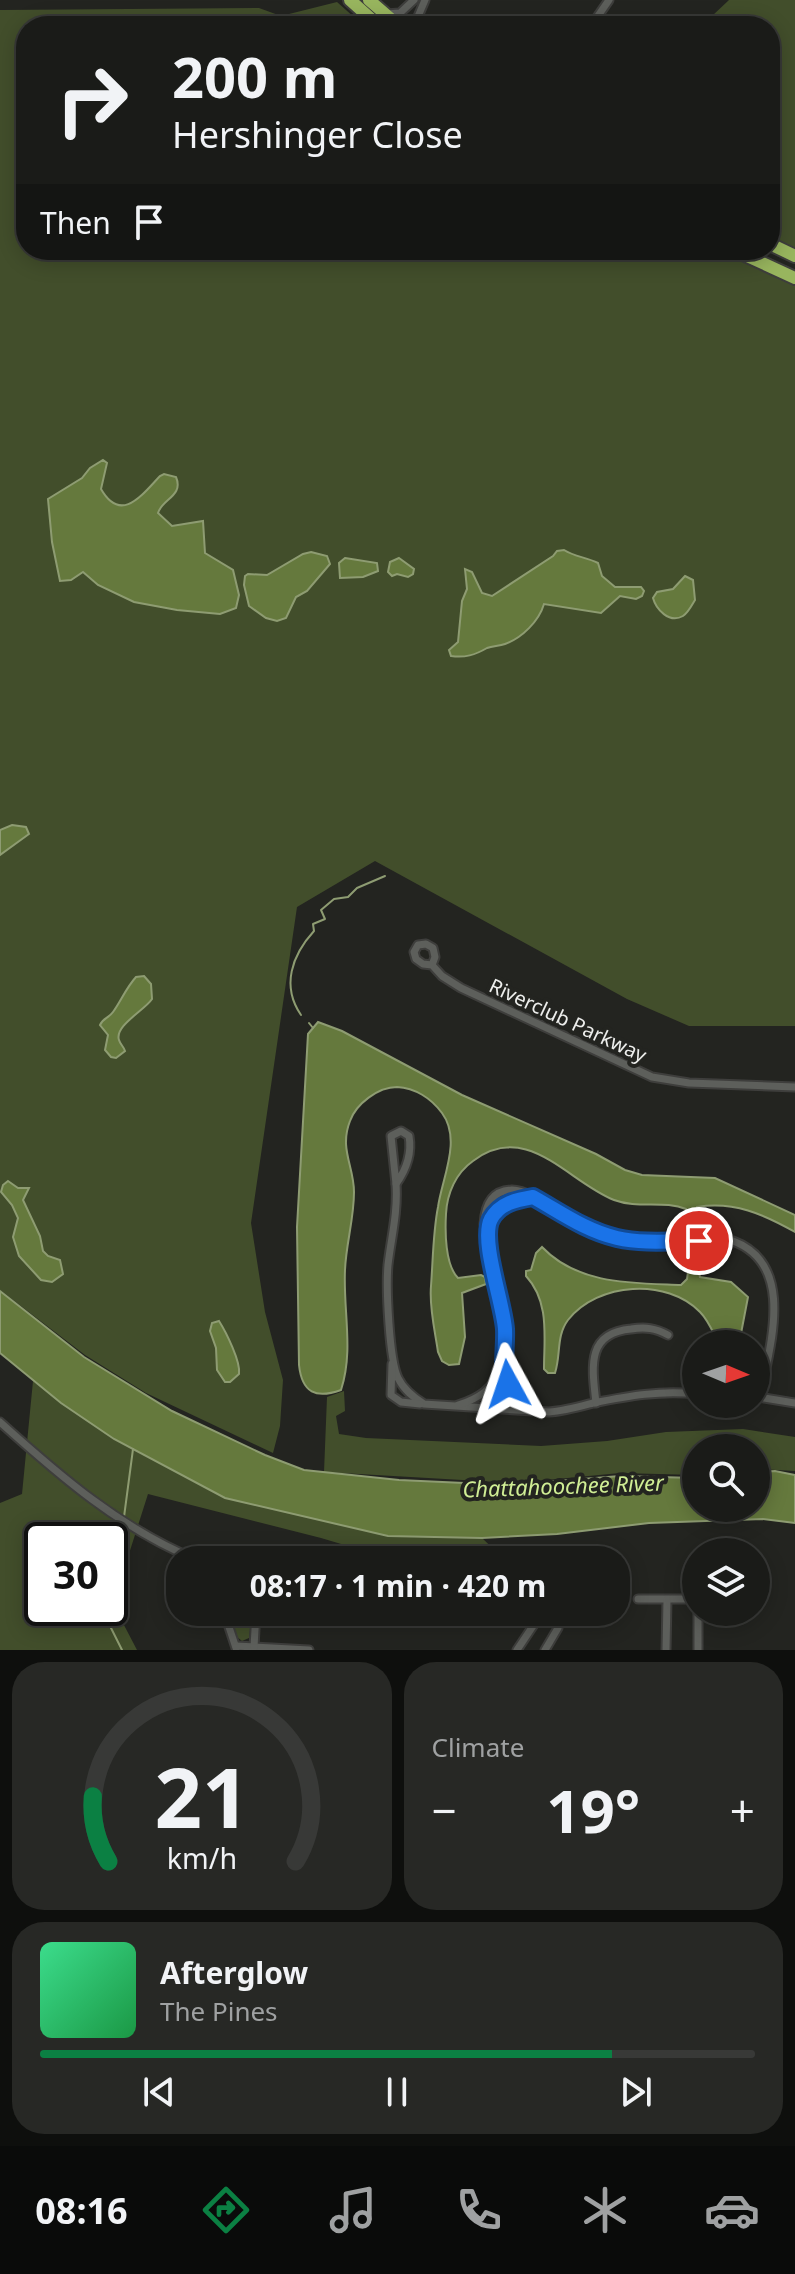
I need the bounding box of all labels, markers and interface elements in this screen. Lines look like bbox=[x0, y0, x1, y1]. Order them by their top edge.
text: 200 m bbox=[172, 38, 337, 114]
icon: right bbox=[40, 48, 144, 152]
text: Hershinger Close bbox=[172, 110, 463, 159]
icon: arrive bbox=[127, 200, 171, 244]
text: Then bbox=[40, 202, 111, 243]
street label: Riverclub Parkway bbox=[485, 972, 652, 1069]
pin bbox=[665, 1207, 733, 1275]
icon: arrive bbox=[677, 1219, 721, 1263]
north arrow bbox=[682, 1330, 770, 1418]
map controls bbox=[682, 1330, 770, 1626]
position arrow bbox=[466, 1342, 550, 1426]
button: search bbox=[682, 1434, 770, 1522]
water label: Chattahoochee River bbox=[462, 1466, 665, 1504]
speed limit sign: 30 bbox=[24, 1522, 128, 1626]
button: layers bbox=[682, 1538, 770, 1626]
text: 08:17 · 1 min · 420 m bbox=[250, 1565, 546, 1606]
text: Climate bbox=[432, 1729, 524, 1765]
text: 21 bbox=[154, 1739, 249, 1852]
text: 19° bbox=[546, 1769, 640, 1851]
text: − bbox=[432, 1780, 457, 1840]
text: + bbox=[730, 1780, 755, 1840]
text: km/h bbox=[167, 1838, 237, 1877]
text: Afterglow bbox=[160, 1952, 308, 1993]
text: The Pines bbox=[160, 1993, 278, 2029]
icon: previous bbox=[137, 2070, 181, 2114]
icon: pause bbox=[375, 2070, 419, 2114]
icon: next bbox=[614, 2070, 658, 2114]
icon: directions bbox=[198, 2182, 254, 2238]
icon: music bbox=[325, 2182, 381, 2238]
icon: phone bbox=[451, 2182, 507, 2238]
icon: climate bbox=[577, 2182, 633, 2238]
icon: car bbox=[704, 2182, 760, 2238]
text: 08:16 bbox=[35, 2186, 128, 2235]

